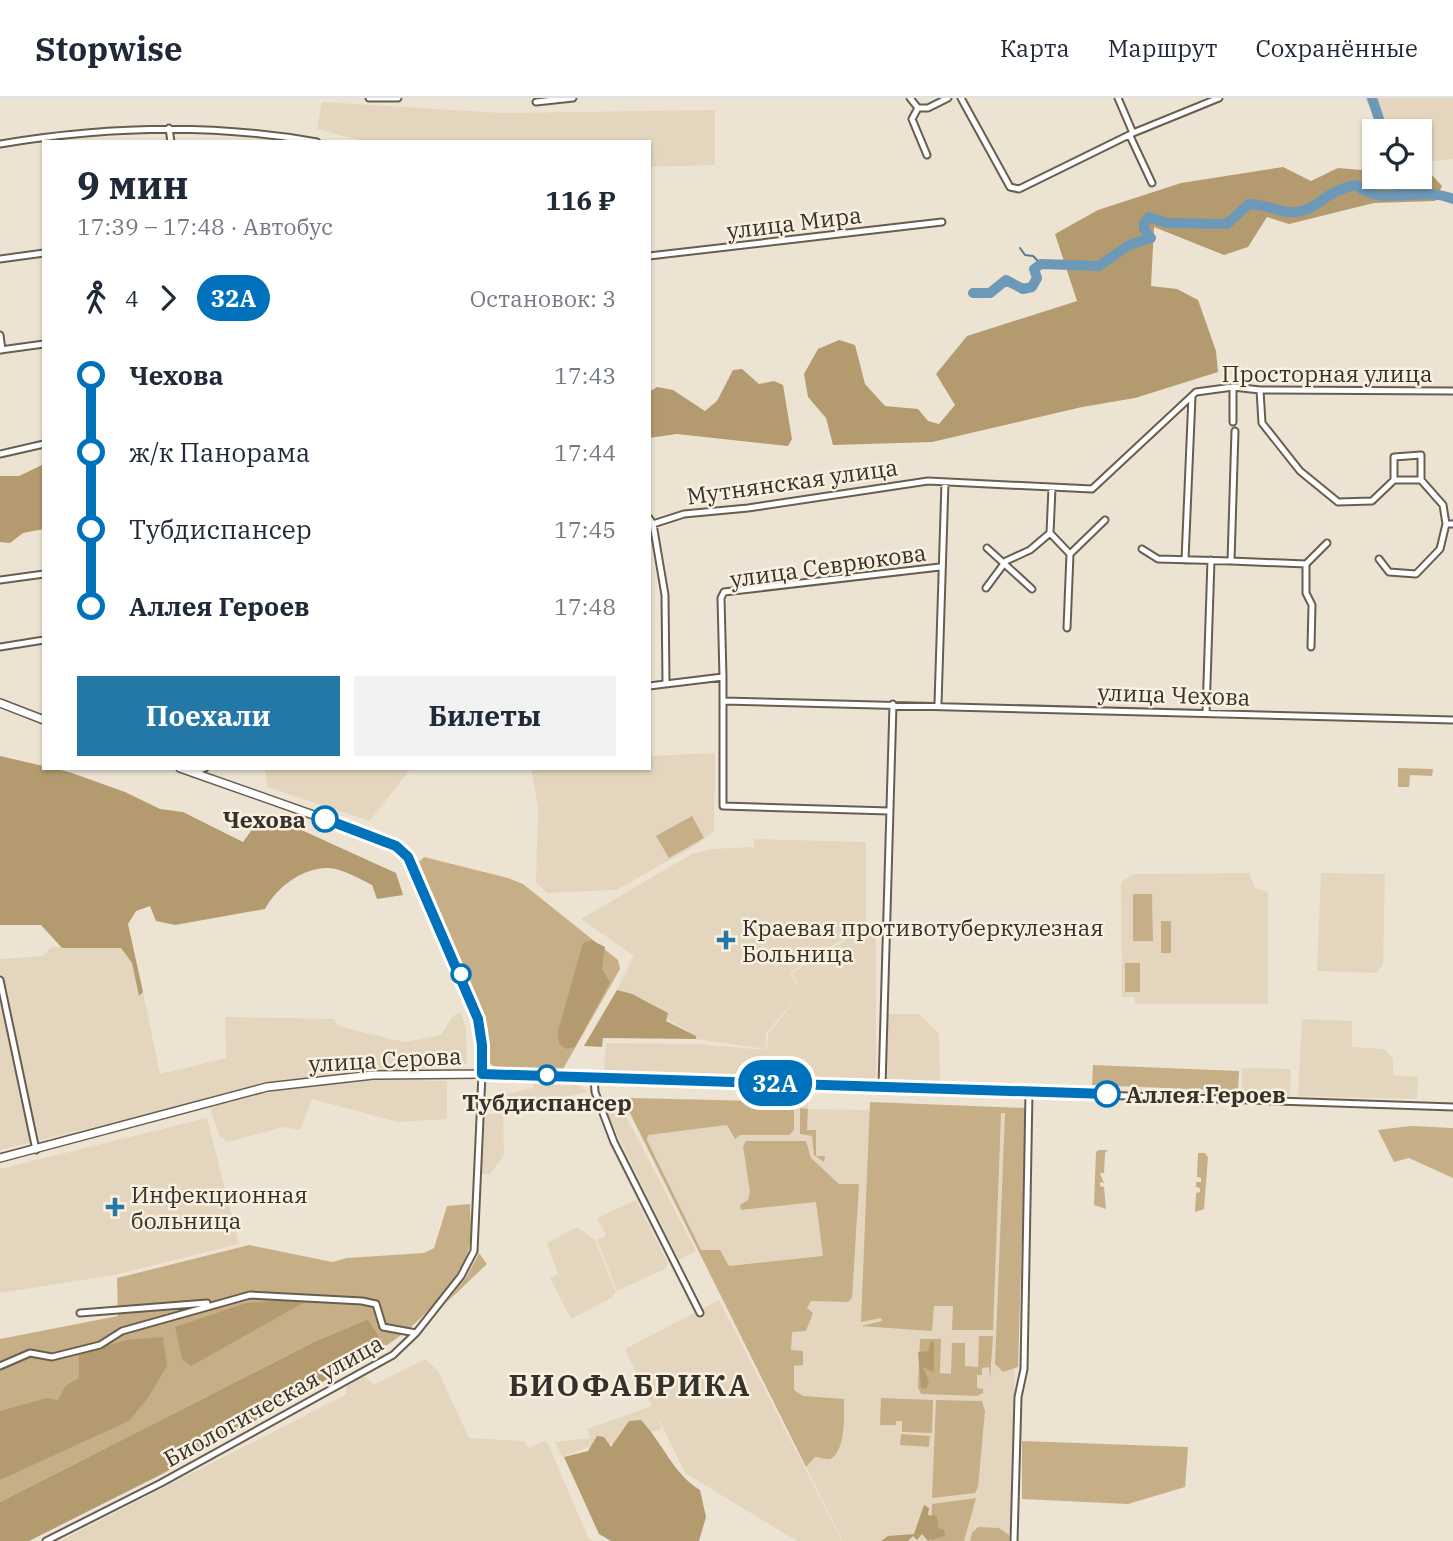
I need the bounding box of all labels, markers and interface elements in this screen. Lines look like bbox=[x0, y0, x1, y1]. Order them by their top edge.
text: Stopwise bbox=[35, 27, 183, 70]
text: Карта bbox=[1000, 32, 1070, 64]
text: Маршрут bbox=[1108, 32, 1217, 64]
text: Сохранённые bbox=[1255, 32, 1418, 64]
map controls bbox=[1362, 119, 1432, 189]
button: locate bbox=[1362, 119, 1432, 189]
text: 9 мин bbox=[77, 160, 188, 209]
text: 116 ₽ bbox=[545, 183, 616, 217]
street label: улица Мира bbox=[725, 199, 863, 245]
text: 17:39 – 17:48 · Автобус bbox=[77, 211, 333, 241]
icon: walk bbox=[77, 279, 115, 317]
icon: forward bbox=[149, 279, 187, 317]
text: 32A bbox=[211, 282, 256, 314]
text: 4 bbox=[125, 283, 139, 313]
text: Остановок: 3 bbox=[470, 283, 616, 313]
text: Чехова bbox=[129, 358, 224, 392]
street label: Просторная улица bbox=[1221, 358, 1433, 388]
text: 17:43 bbox=[554, 360, 616, 390]
text: ж/к Панорама bbox=[129, 435, 310, 469]
text: 17:44 bbox=[554, 437, 616, 467]
street label: Мутнянская улица bbox=[685, 451, 899, 511]
text: Тубдиспансер bbox=[129, 512, 312, 546]
text: 17:45 bbox=[554, 514, 616, 544]
street label: улица Севрюкова bbox=[728, 536, 928, 594]
text: Аллея Героев bbox=[129, 589, 310, 623]
text: 17:48 bbox=[554, 591, 616, 621]
button: Поехали bbox=[77, 676, 340, 756]
button: Билеты bbox=[354, 676, 616, 756]
street label: улица Чехова bbox=[1097, 676, 1251, 712]
place label: Чехова bbox=[222, 804, 306, 834]
marker: Чехова bbox=[312, 806, 338, 832]
place label: Краевая противотуберкулезная Больница bbox=[742, 912, 1104, 968]
marker: Краевая противотуберкулезная Больница bbox=[716, 930, 736, 950]
unlabelled marker bbox=[451, 964, 471, 984]
street label: улица Серова bbox=[308, 1040, 462, 1078]
line badge: 32A bbox=[735, 1060, 815, 1106]
marker: Тубдиспансер bbox=[537, 1065, 557, 1085]
text: 32A bbox=[752, 1067, 798, 1099]
place label: Аллея Героев bbox=[1126, 1079, 1286, 1109]
marker: Аллея Героев bbox=[1094, 1081, 1120, 1107]
place label: Тубдиспансер bbox=[462, 1087, 632, 1117]
place label: Инфекционная больница bbox=[131, 1179, 308, 1235]
marker: Инфекционная больница bbox=[105, 1197, 125, 1217]
street label: Биологическая улица bbox=[158, 1327, 388, 1473]
district label: БИОФАБРИКА bbox=[508, 1365, 752, 1404]

